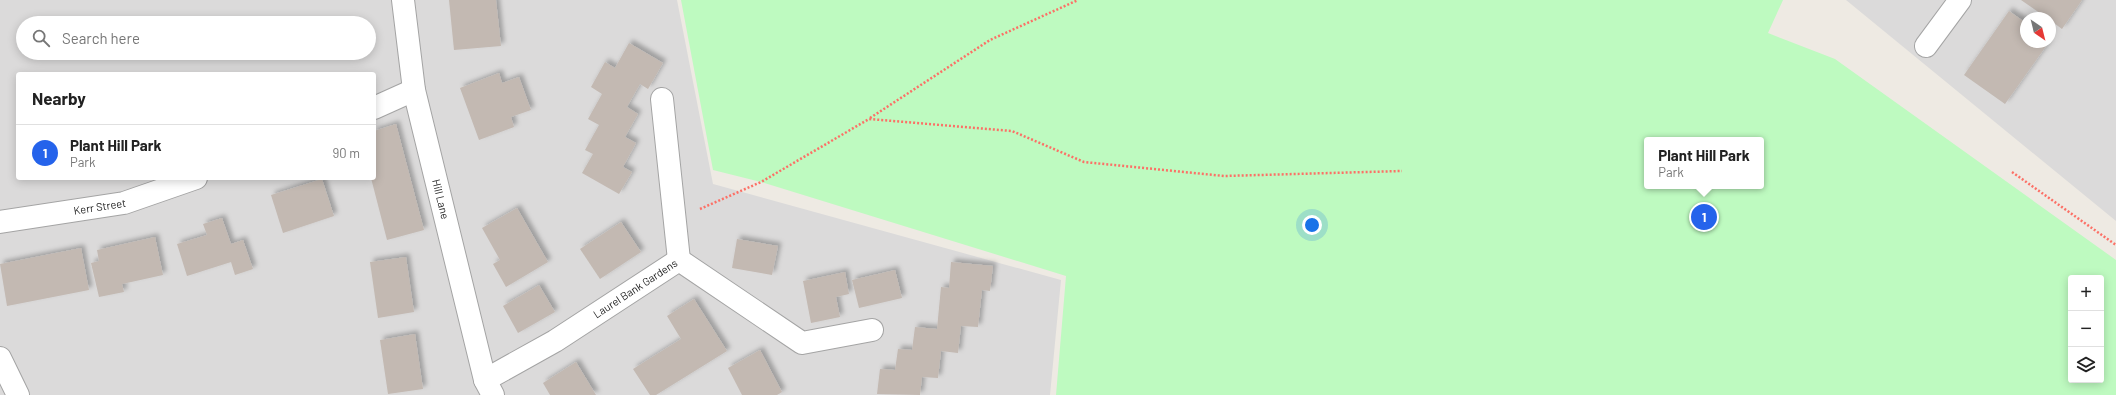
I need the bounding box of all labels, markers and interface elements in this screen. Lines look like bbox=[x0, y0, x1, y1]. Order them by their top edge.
north arrow bbox=[2020, 12, 2056, 48]
search box bbox=[16, 16, 376, 60]
icon: search bbox=[30, 27, 52, 49]
text: Search here bbox=[62, 29, 140, 47]
text: Nearby bbox=[32, 88, 86, 108]
text: Plant Hill Park bbox=[70, 136, 162, 154]
popup bbox=[1644, 137, 1764, 189]
text: 1 bbox=[43, 145, 47, 161]
text: 90 m bbox=[333, 145, 360, 161]
text: Plant Hill Park bbox=[1658, 146, 1750, 164]
text: Park bbox=[70, 154, 96, 170]
text: Park bbox=[1658, 164, 1684, 180]
street label: Hill Lane bbox=[430, 178, 452, 221]
street label: Kerr Street bbox=[73, 196, 127, 217]
pin: 1 bbox=[1691, 202, 1717, 232]
your location bbox=[1302, 215, 1322, 235]
street label: Laurel Bank Gardens bbox=[590, 256, 679, 320]
map controls bbox=[2068, 275, 2104, 383]
button: + bbox=[2068, 275, 2104, 311]
button: − bbox=[2068, 311, 2104, 347]
button: layers bbox=[2068, 347, 2104, 383]

